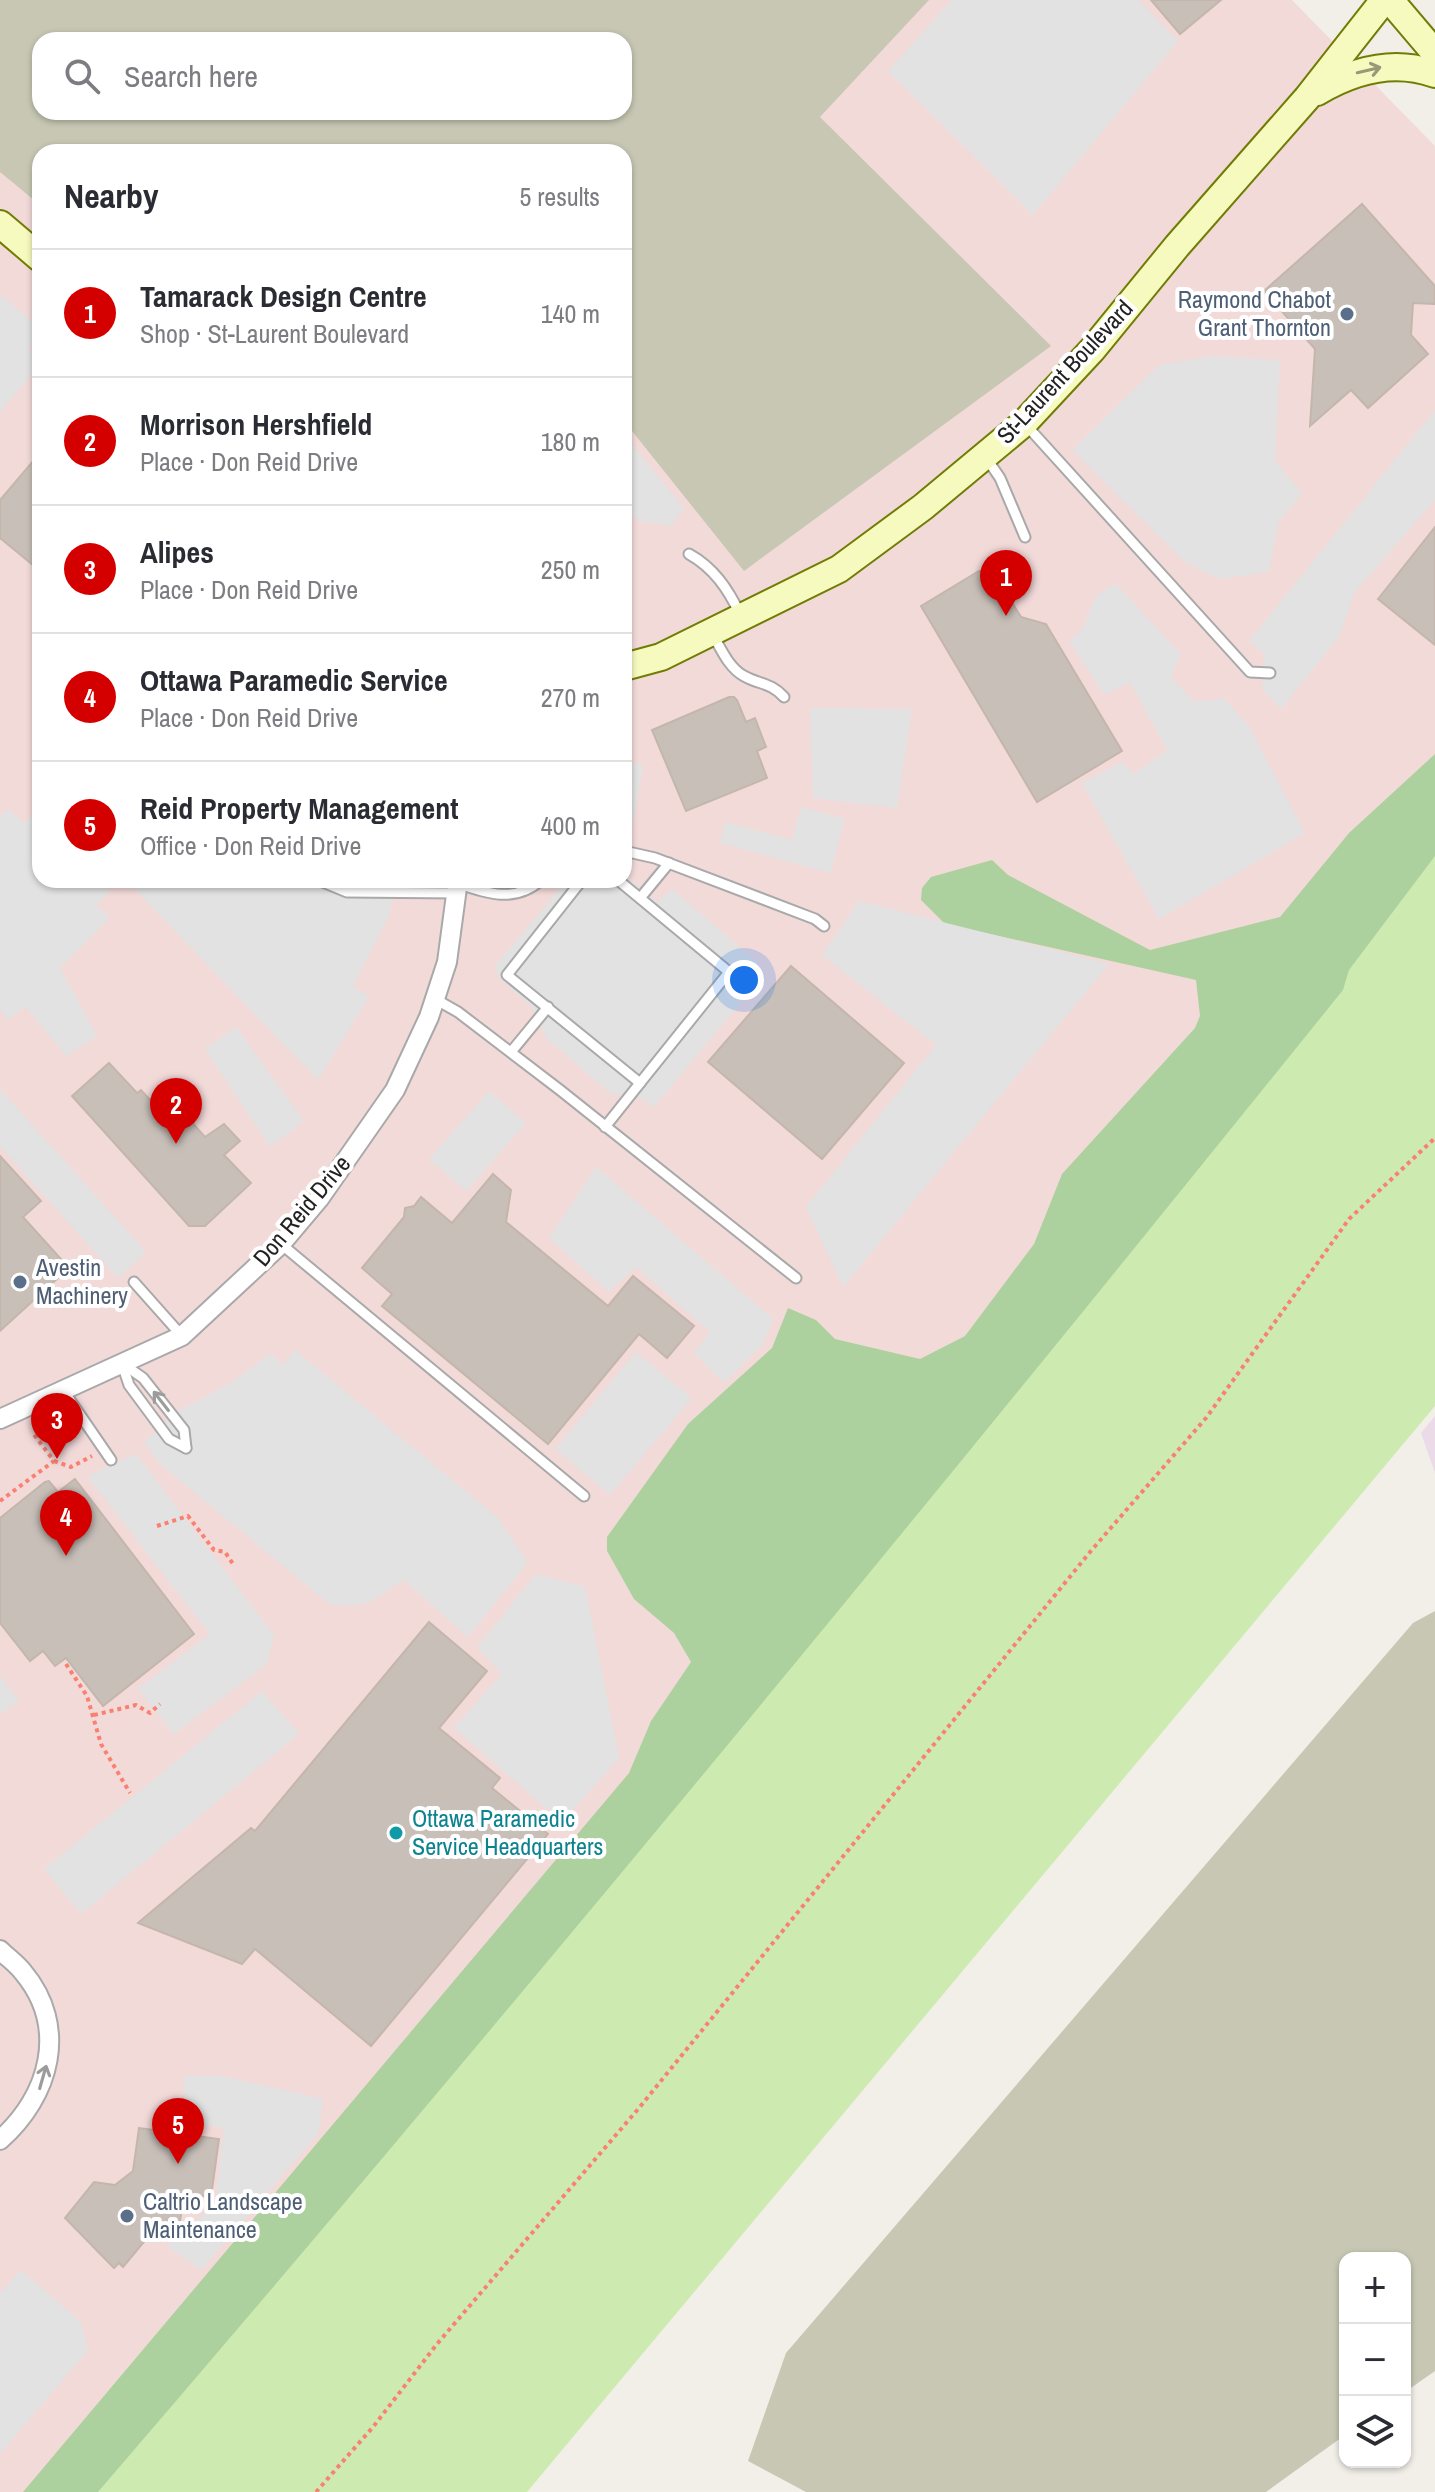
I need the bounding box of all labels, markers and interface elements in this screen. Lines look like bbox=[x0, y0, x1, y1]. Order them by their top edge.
search box bbox=[32, 32, 632, 120]
icon: search bbox=[60, 54, 104, 98]
text: Search here bbox=[124, 56, 258, 96]
one-way arrow bbox=[1355, 62, 1381, 77]
text: Nearby bbox=[64, 173, 159, 219]
text: 5 results bbox=[519, 179, 600, 214]
text: Tamarack Design Centre bbox=[140, 276, 427, 316]
place label: Raymond Chabot Grant Thornton bbox=[1178, 283, 1332, 343]
street label: St-Laurent Boulevard bbox=[989, 292, 1139, 450]
text: 1 bbox=[84, 296, 96, 331]
text: 140 m bbox=[541, 296, 600, 331]
marker: Raymond Chabot Grant Thornton bbox=[1338, 305, 1356, 323]
text: Shop · St-Laurent Boulevard bbox=[140, 316, 409, 351]
text: Morrison Hershfield bbox=[140, 404, 372, 444]
text: 2 bbox=[84, 424, 96, 459]
text: 180 m bbox=[541, 424, 600, 459]
text: Place · Don Reid Drive bbox=[140, 444, 358, 479]
text: Alipes bbox=[140, 532, 214, 572]
pin: 1 bbox=[980, 550, 1032, 616]
text: 3 bbox=[84, 552, 96, 587]
text: 250 m bbox=[541, 552, 600, 587]
text: Place · Don Reid Drive bbox=[140, 572, 358, 607]
text: Ottawa Paramedic Service bbox=[140, 660, 448, 700]
text: 4 bbox=[84, 680, 96, 715]
text: 270 m bbox=[541, 680, 600, 715]
text: Place · Don Reid Drive bbox=[140, 700, 358, 735]
text: Reid Property Management bbox=[140, 788, 459, 828]
text: 5 bbox=[84, 808, 96, 843]
text: 400 m bbox=[541, 808, 600, 843]
text: Office · Don Reid Drive bbox=[140, 828, 361, 863]
your location bbox=[724, 960, 764, 1000]
pin: 2 bbox=[150, 1078, 202, 1144]
street label: Don Reid Drive bbox=[245, 1148, 357, 1273]
place label: Avestin Machinery bbox=[35, 1251, 128, 1311]
marker: Avestin Machinery bbox=[11, 1273, 29, 1291]
one-way arrow bbox=[152, 1391, 170, 1412]
pin: 3 bbox=[31, 1393, 83, 1459]
pin: 4 bbox=[40, 1490, 92, 1556]
place label: Ottawa Paramedic Service Headquarters bbox=[412, 1802, 603, 1862]
marker: Ottawa Paramedic Service Headquarters bbox=[387, 1824, 405, 1842]
one-way arrow bbox=[37, 2065, 51, 2090]
pin: 5 bbox=[152, 2098, 204, 2164]
place label: Caltrio Landscape Maintenance bbox=[143, 2185, 303, 2245]
marker: Caltrio Landscape Maintenance bbox=[118, 2207, 136, 2225]
map controls bbox=[1339, 2252, 1411, 2468]
button: + bbox=[1339, 2252, 1411, 2324]
button: − bbox=[1339, 2324, 1411, 2396]
button: layers bbox=[1339, 2396, 1411, 2468]

